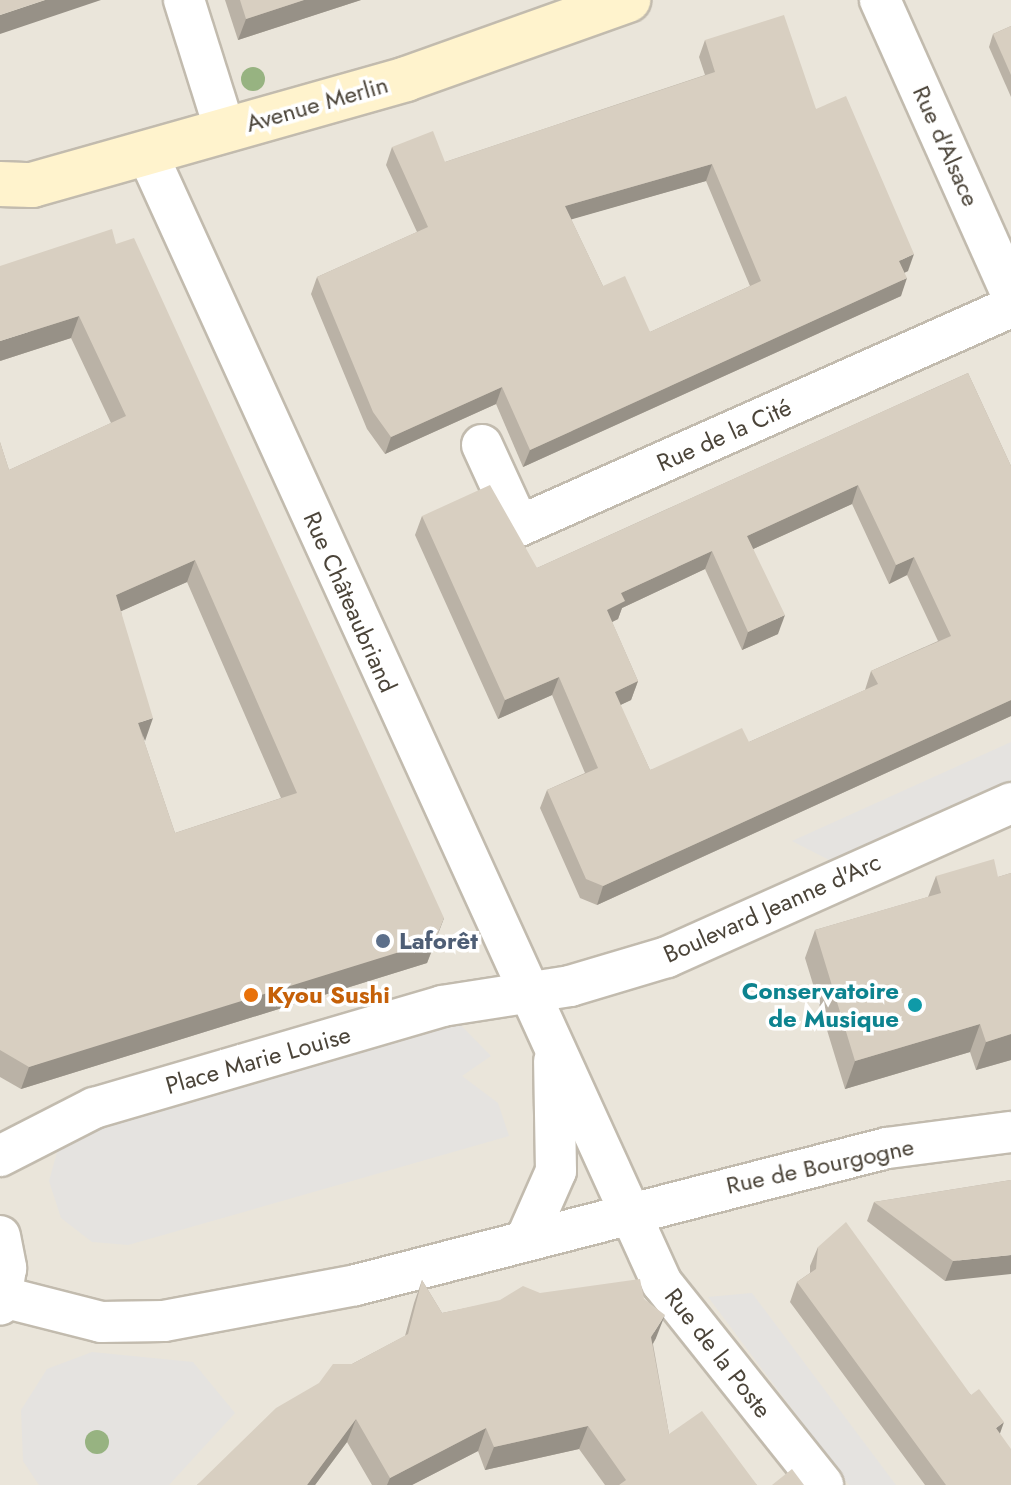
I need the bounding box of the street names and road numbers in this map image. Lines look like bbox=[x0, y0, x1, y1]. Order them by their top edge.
street label: Avenue Merlin bbox=[243, 70, 391, 138]
street label: Rue d'Alsace bbox=[907, 81, 985, 211]
street label: Rue de la Cité bbox=[652, 393, 796, 477]
street label: Rue Châteaubriand bbox=[297, 507, 403, 697]
street label: Boulevard Jeanne d'Arc bbox=[659, 847, 885, 969]
street label: Place Marie Louise bbox=[162, 1020, 354, 1100]
street label: Rue de Bourgogne bbox=[723, 1132, 917, 1200]
street label: Rue de la Poste bbox=[658, 1282, 778, 1424]

